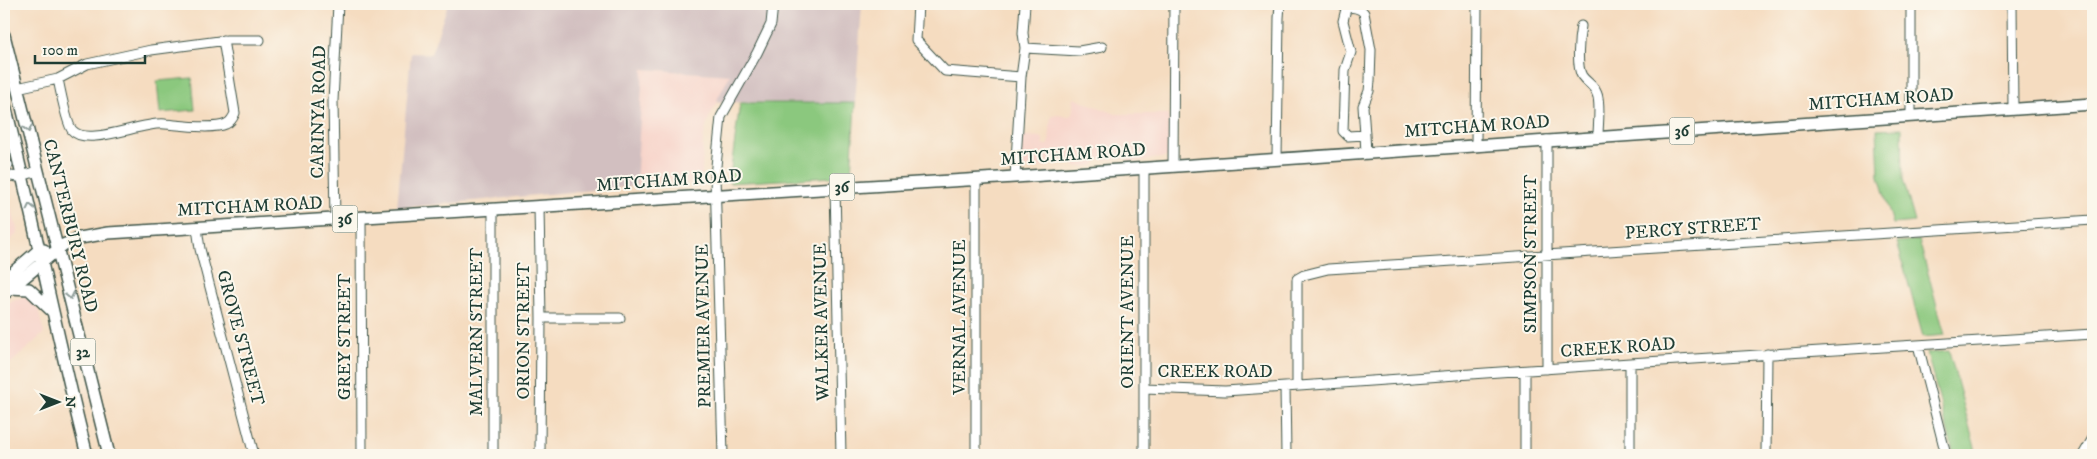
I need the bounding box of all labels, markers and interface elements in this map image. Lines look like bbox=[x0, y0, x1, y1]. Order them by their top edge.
scale bar bbox=[35, 32, 145, 64]
text: 100 m bbox=[42, 41, 78, 60]
street label: CARINYA ROAD bbox=[307, 45, 331, 179]
street label: MITCHAM ROAD bbox=[1808, 84, 1954, 116]
street label: MITCHAM ROAD bbox=[1404, 111, 1550, 143]
road number: 36 bbox=[1670, 118, 1694, 144]
one-way arrow bbox=[22, 125, 33, 134]
street label: CANTERBURY ROAD bbox=[38, 137, 102, 315]
street label: MITCHAM ROAD bbox=[1000, 139, 1146, 171]
street label: MITCHAM ROAD bbox=[596, 165, 742, 197]
road number: 36 bbox=[830, 173, 854, 200]
street label: SIMPSON STREET bbox=[1520, 174, 1542, 333]
street label: MITCHAM ROAD bbox=[177, 192, 323, 222]
one-way arrow bbox=[25, 202, 36, 211]
road number: 36 bbox=[332, 205, 358, 232]
street label: PERCY STREET bbox=[1624, 213, 1762, 245]
street label: ORIENT AVENUE bbox=[1117, 235, 1139, 389]
street label: VERNAL AVENUE bbox=[949, 239, 971, 396]
street label: PREMIER AVENUE bbox=[692, 243, 716, 408]
street label: WALKER AVENUE bbox=[810, 243, 834, 402]
street label: MALVERN STREET bbox=[466, 247, 488, 416]
street label: ORION STREET bbox=[513, 262, 535, 400]
street label: GROVE STREET bbox=[211, 268, 269, 408]
street label: GREY STREET bbox=[334, 273, 356, 400]
one-way arrow bbox=[64, 291, 75, 300]
street label: CREEK ROAD bbox=[1560, 333, 1676, 363]
road number: 32 bbox=[70, 338, 96, 366]
street label: CREEK ROAD bbox=[1157, 361, 1273, 383]
north arrow bbox=[32, 376, 82, 426]
text: N bbox=[61, 396, 79, 408]

